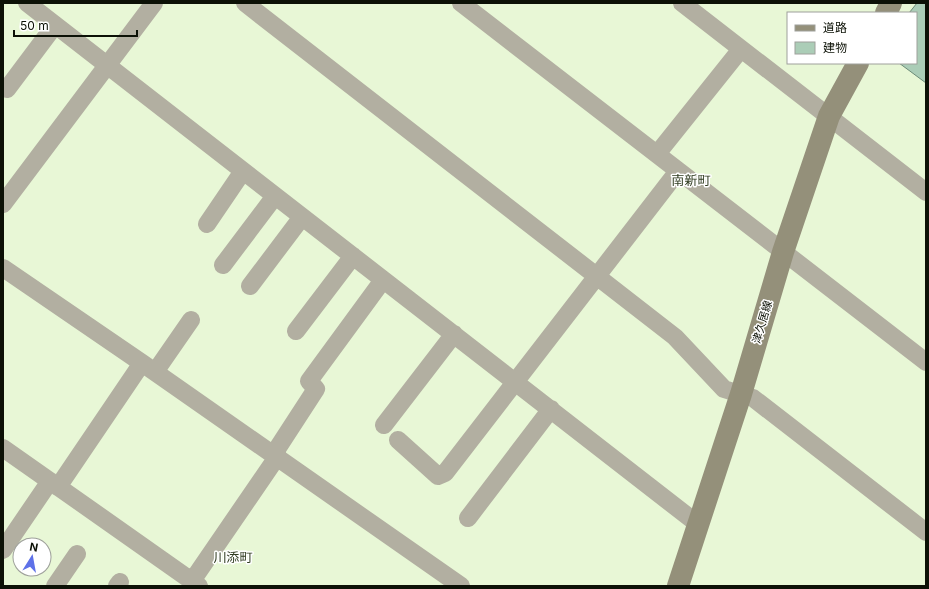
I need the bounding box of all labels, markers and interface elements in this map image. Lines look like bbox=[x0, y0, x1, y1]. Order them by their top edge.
scale bar bbox=[14, 12, 137, 38]
legend bbox=[787, 12, 917, 64]
text: 50 m bbox=[20, 18, 49, 33]
text: 道路 bbox=[823, 20, 847, 35]
text: 建物 bbox=[823, 40, 847, 55]
district label: 南新町 bbox=[671, 172, 711, 188]
street label: 津久居線 bbox=[749, 299, 775, 345]
north arrow bbox=[12, 537, 52, 577]
text: N bbox=[28, 540, 39, 555]
district label: 川添町 bbox=[213, 549, 253, 565]

